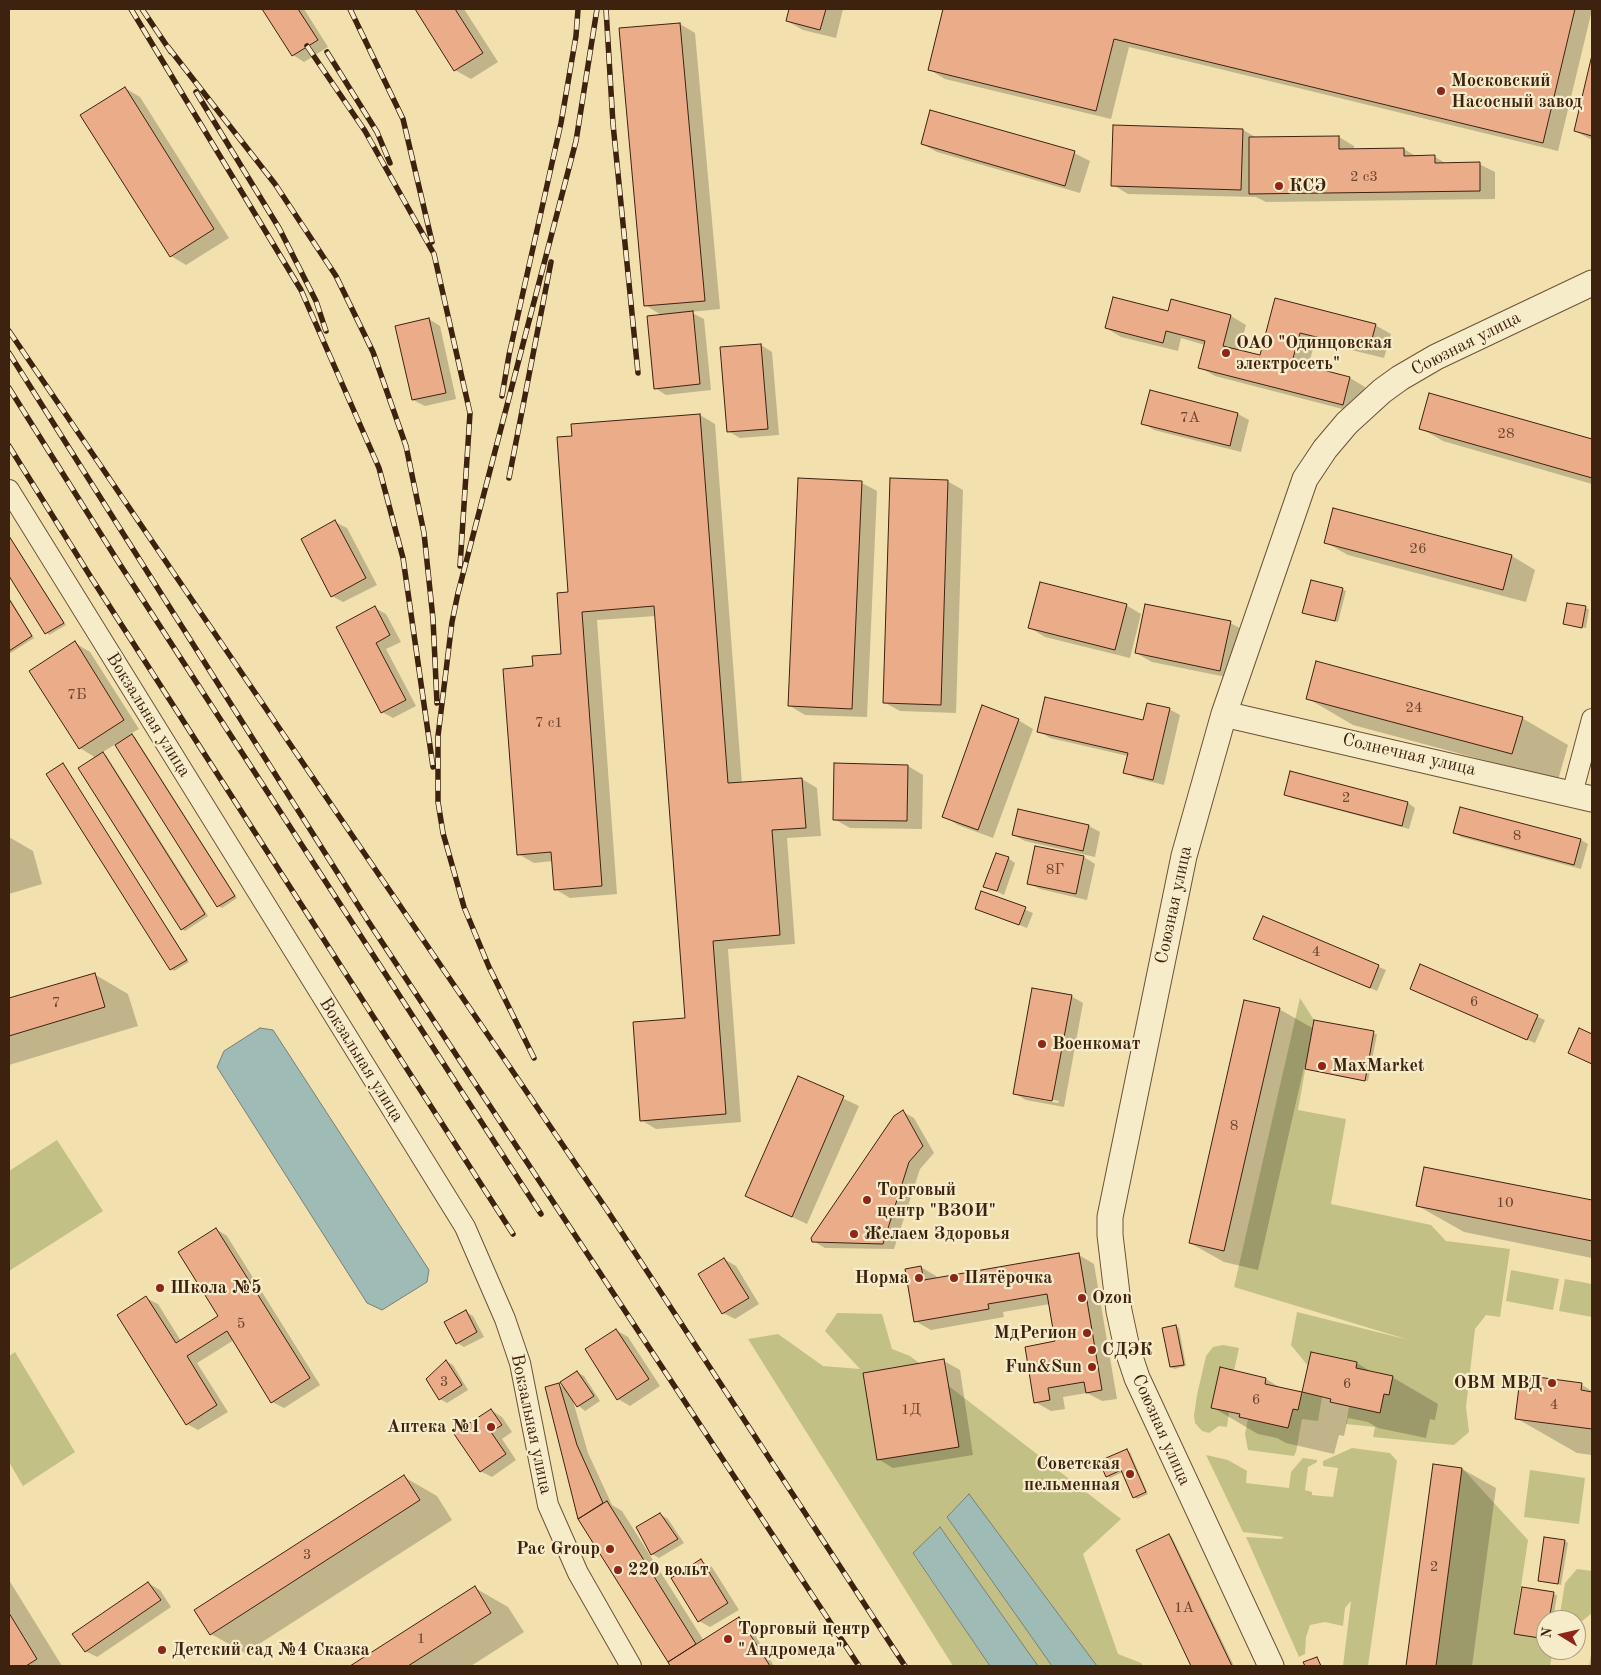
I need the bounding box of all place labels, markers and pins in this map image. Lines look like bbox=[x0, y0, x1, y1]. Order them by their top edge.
place label: Московский Насосный завод bbox=[1451, 70, 1582, 112]
marker: Московский Насосный завод bbox=[1435, 85, 1447, 97]
place label: КСЭ bbox=[1289, 175, 1326, 197]
marker: КСЭ bbox=[1273, 180, 1285, 192]
place label: ОАО "Одинцовская электросеть" bbox=[1236, 332, 1392, 374]
marker: ОАО "Одинцовская электросеть" bbox=[1220, 347, 1232, 359]
place label: Военкомат bbox=[1052, 1033, 1140, 1055]
marker: Военкомат bbox=[1036, 1038, 1048, 1050]
place label: MaxMarket bbox=[1332, 1055, 1425, 1077]
marker: MaxMarket bbox=[1316, 1060, 1328, 1072]
place label: Торговый центр "ВЗОИ" bbox=[877, 1179, 996, 1222]
marker: Торговый центр "ВЗОИ" bbox=[861, 1194, 873, 1206]
place label: Желаем Здоровья bbox=[864, 1223, 1010, 1245]
marker: Желаем Здоровья bbox=[848, 1228, 860, 1240]
place label: Норма bbox=[855, 1267, 909, 1289]
place label: Пятёрочка bbox=[964, 1267, 1052, 1289]
marker: Норма bbox=[913, 1272, 925, 1284]
marker: Пятёрочка bbox=[948, 1272, 960, 1284]
place label: Школа №5 bbox=[170, 1277, 262, 1299]
marker: Школа №5 bbox=[154, 1282, 166, 1294]
place label: Ozon bbox=[1092, 1287, 1132, 1309]
marker: Ozon bbox=[1076, 1292, 1088, 1304]
place label: МдРегион bbox=[994, 1322, 1077, 1344]
marker: МдРегион bbox=[1081, 1327, 1093, 1339]
place label: СДЭК bbox=[1102, 1339, 1152, 1361]
marker: СДЭК bbox=[1086, 1344, 1098, 1356]
place label: Fun&Sun bbox=[1005, 1356, 1082, 1378]
marker: Fun&Sun bbox=[1086, 1361, 1098, 1373]
place label: ОВМ МВД bbox=[1454, 1372, 1542, 1394]
marker: ОВМ МВД bbox=[1546, 1377, 1558, 1389]
place label: Аптека №1 bbox=[387, 1416, 481, 1438]
marker: Аптека №1 bbox=[485, 1421, 497, 1433]
place label: Советская пельменная bbox=[1024, 1453, 1120, 1496]
marker: Советская пельменная bbox=[1124, 1468, 1136, 1480]
place label: Pac Group bbox=[516, 1538, 600, 1560]
marker: Pac Group bbox=[604, 1543, 616, 1555]
place label: 220 вольт bbox=[628, 1559, 709, 1581]
marker: 220 вольт bbox=[612, 1564, 624, 1576]
place label: Торговый центр "Андромеда" bbox=[738, 1618, 870, 1660]
marker: Торговый центр "Андромеда" bbox=[722, 1633, 734, 1645]
place label: Детский сад №4 Сказка bbox=[172, 1639, 370, 1661]
marker: Детский сад №4 Сказка bbox=[156, 1644, 168, 1656]

